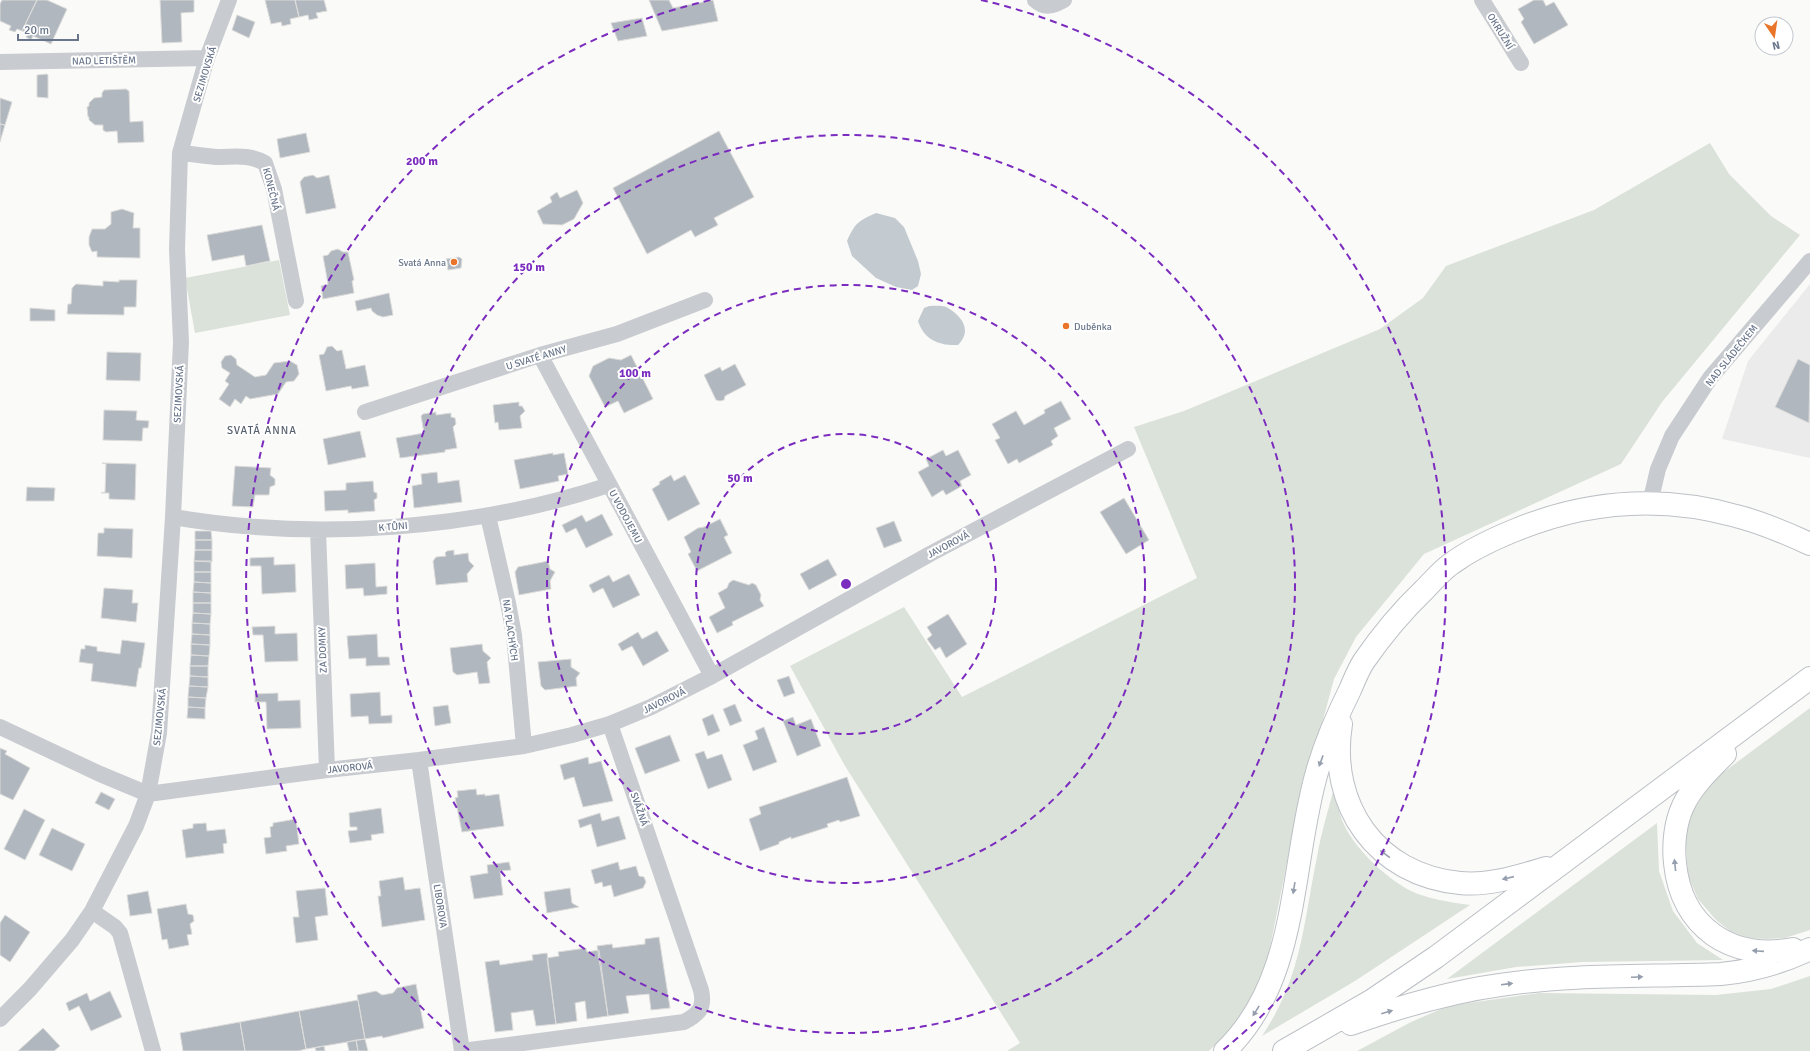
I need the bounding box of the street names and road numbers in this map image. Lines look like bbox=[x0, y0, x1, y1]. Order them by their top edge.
street label: OKRUŽNÍ bbox=[1484, 11, 1517, 52]
street label: SEZIMOVSKÁ bbox=[190, 45, 219, 104]
street label: NAD LETIŠTĚM bbox=[72, 53, 136, 68]
street label: KONEČNÁ bbox=[260, 166, 283, 212]
street label: NAD SLÁDEČKEM bbox=[1702, 322, 1760, 389]
street label: U SVATÉ ANNY bbox=[504, 342, 568, 373]
street label: SEZIMOVSKÁ bbox=[170, 365, 186, 423]
street label: U VODOJEMU bbox=[606, 488, 644, 545]
street label: K TŮNI bbox=[378, 520, 408, 534]
street label: JAVOROVÁ bbox=[925, 528, 971, 561]
street label: NA PLACHÝCH bbox=[500, 598, 521, 662]
street label: ZA DOMKY bbox=[316, 627, 330, 673]
street label: JAVOROVÁ bbox=[641, 685, 688, 716]
street label: SEZIMOVSKÁ bbox=[150, 688, 169, 746]
street label: JAVOROVÁ bbox=[327, 759, 373, 776]
street label: SVÁŽNÁ bbox=[628, 790, 651, 828]
street label: LIBOROVA bbox=[431, 883, 449, 929]

